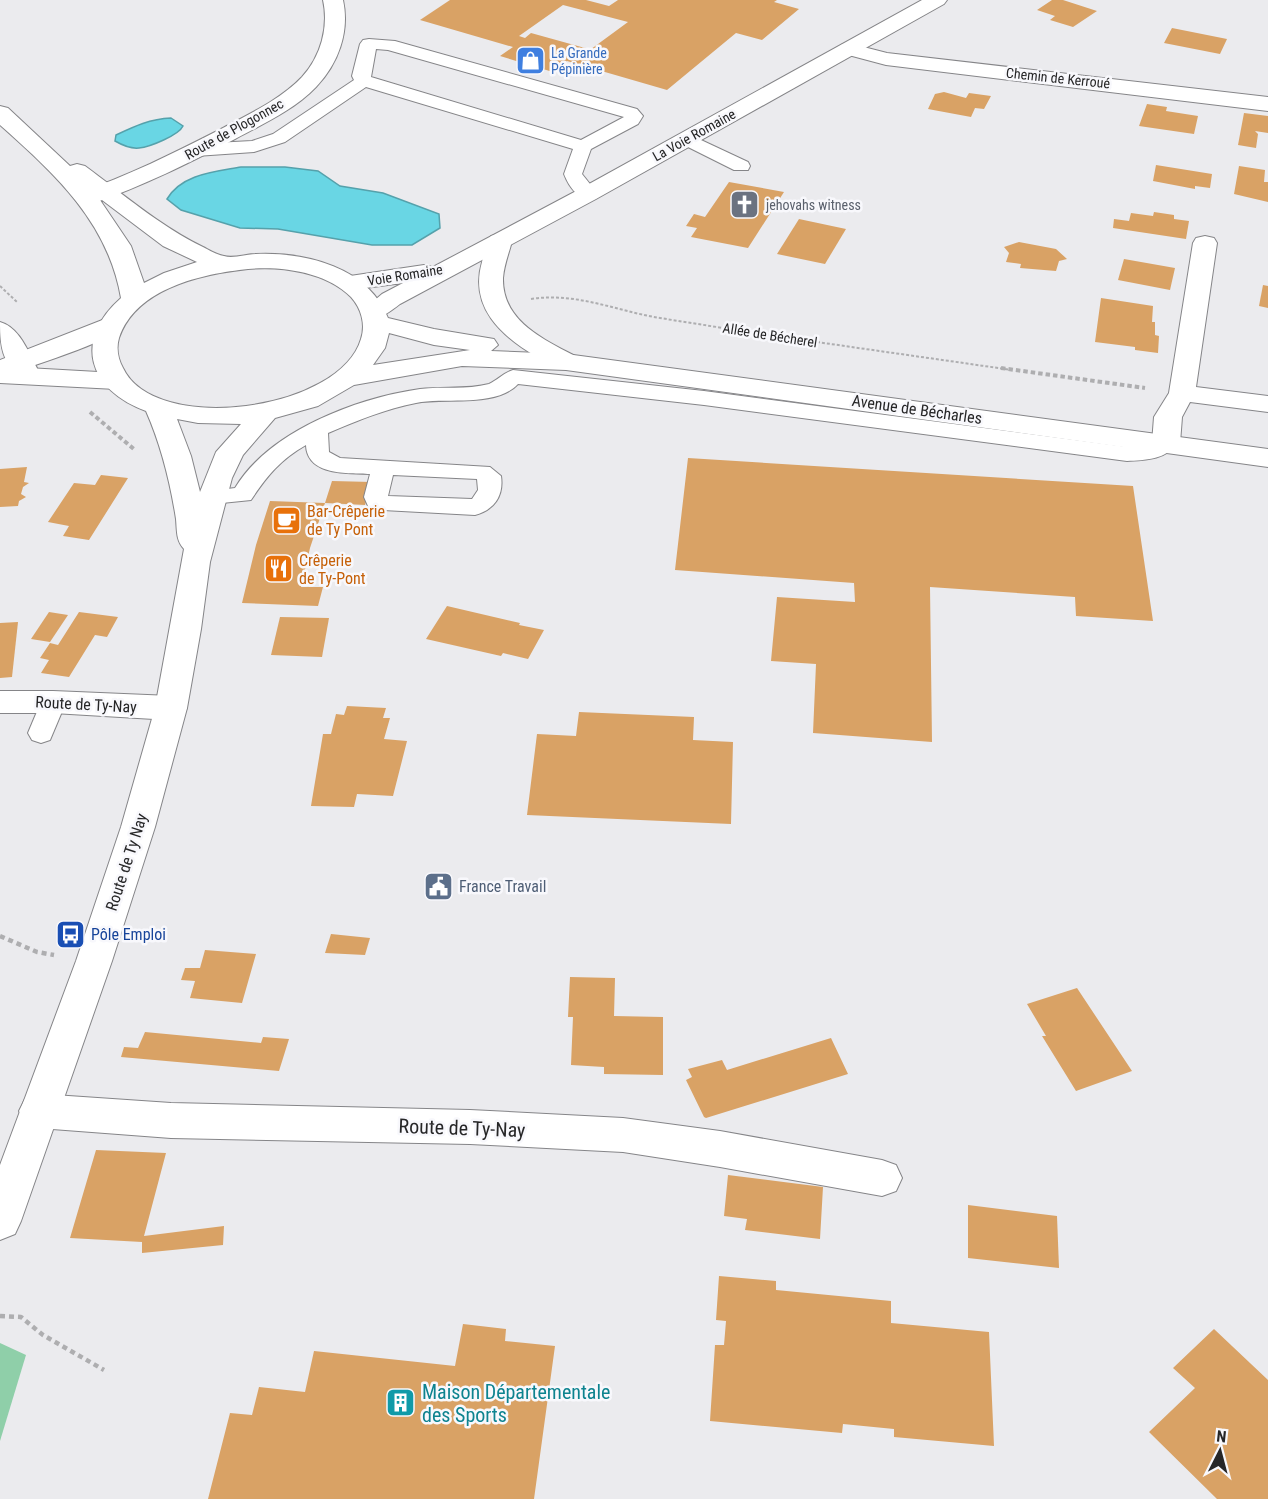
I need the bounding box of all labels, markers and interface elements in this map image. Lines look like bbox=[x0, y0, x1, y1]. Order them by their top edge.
shop icon: La Grande Pépinière bbox=[514, 45, 546, 77]
place label: La Grande Pépinière bbox=[551, 45, 607, 77]
street label: Chemin de Kerroué bbox=[1005, 65, 1111, 91]
street label: Route de Plogonnec bbox=[182, 95, 286, 163]
street label: La Voie Romaine bbox=[650, 105, 739, 164]
church icon: jehovahs witness bbox=[729, 189, 761, 221]
place label: jehovahs witness bbox=[765, 197, 861, 213]
street label: Voie Romaine bbox=[366, 261, 444, 289]
street label: Allée de Bécherel bbox=[722, 320, 818, 350]
street label: Avenue de Bécharles bbox=[851, 391, 983, 428]
place label: Bar-Crêperie de Ty Pont bbox=[307, 502, 385, 539]
cafe icon: Bar-Crêperie de Ty Pont bbox=[270, 504, 302, 536]
place label: Crêperie de Ty-Pont bbox=[299, 551, 366, 588]
restaurant icon: Crêperie de Ty-Pont bbox=[262, 553, 294, 585]
street label: Route de Ty-Nay bbox=[35, 692, 137, 717]
street label: Route de Ty Nay bbox=[102, 811, 151, 913]
public building icon: France Travail bbox=[422, 870, 454, 902]
place label: France Travail bbox=[459, 877, 546, 896]
bus stop icon: Pôle Emploi bbox=[54, 918, 86, 950]
place label: Pôle Emploi bbox=[91, 925, 166, 944]
street label: Route de Ty-Nay bbox=[398, 1114, 526, 1142]
place label: Maison Départementale des Sports bbox=[422, 1380, 610, 1427]
building icon: Maison Départementale des Sports bbox=[385, 1387, 417, 1419]
north arrow bbox=[1190, 1421, 1250, 1481]
text: N bbox=[1216, 1427, 1227, 1447]

